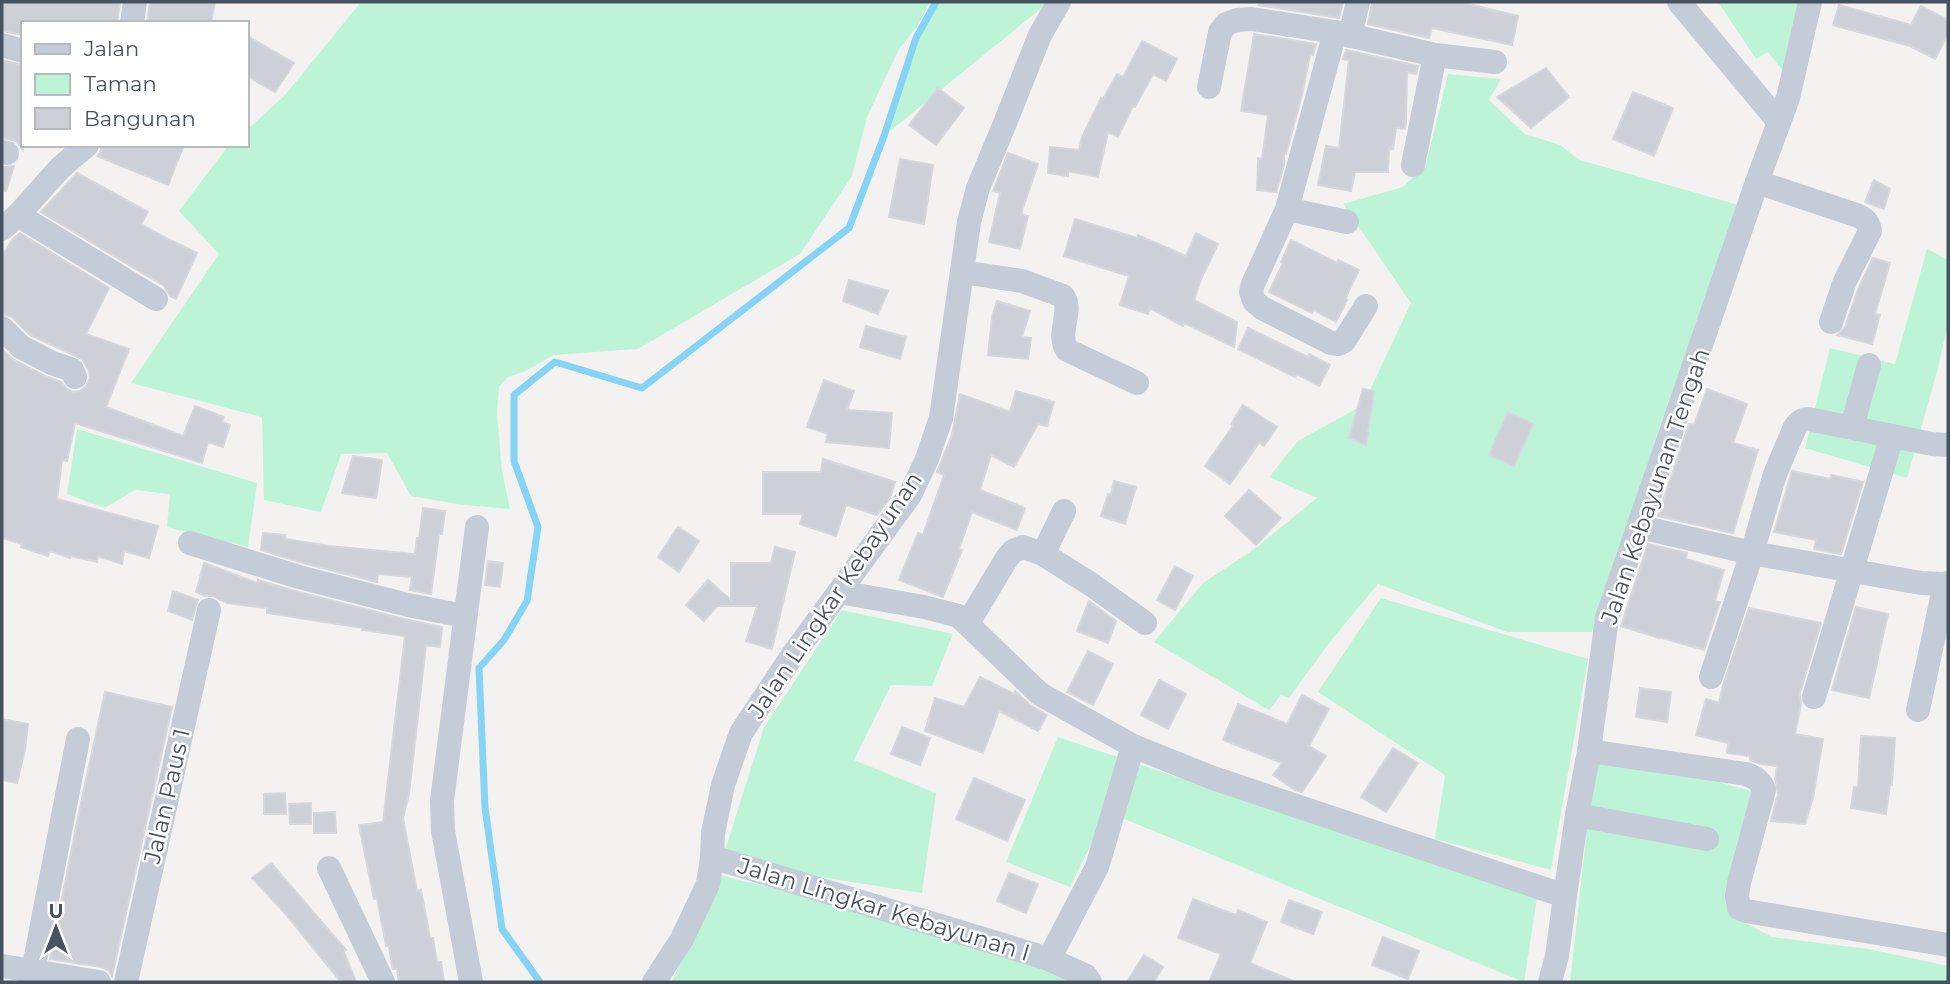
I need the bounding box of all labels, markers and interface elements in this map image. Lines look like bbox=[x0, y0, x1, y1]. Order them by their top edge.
legend bbox=[21, 21, 248, 147]
text: Jalan bbox=[83, 36, 139, 61]
text: Taman bbox=[84, 71, 157, 96]
text: Bangunan bbox=[84, 106, 196, 131]
street label: Jalan Kebayunan Tengah bbox=[1594, 345, 1715, 628]
street label: Jalan Lingkar Kebayunan bbox=[742, 467, 928, 724]
street label: Jalan Paus 1 bbox=[138, 726, 196, 867]
street label: Jalan Lingkar Kebayunan I bbox=[734, 851, 1033, 967]
north arrow bbox=[21, 893, 91, 963]
text: U bbox=[49, 900, 63, 923]

